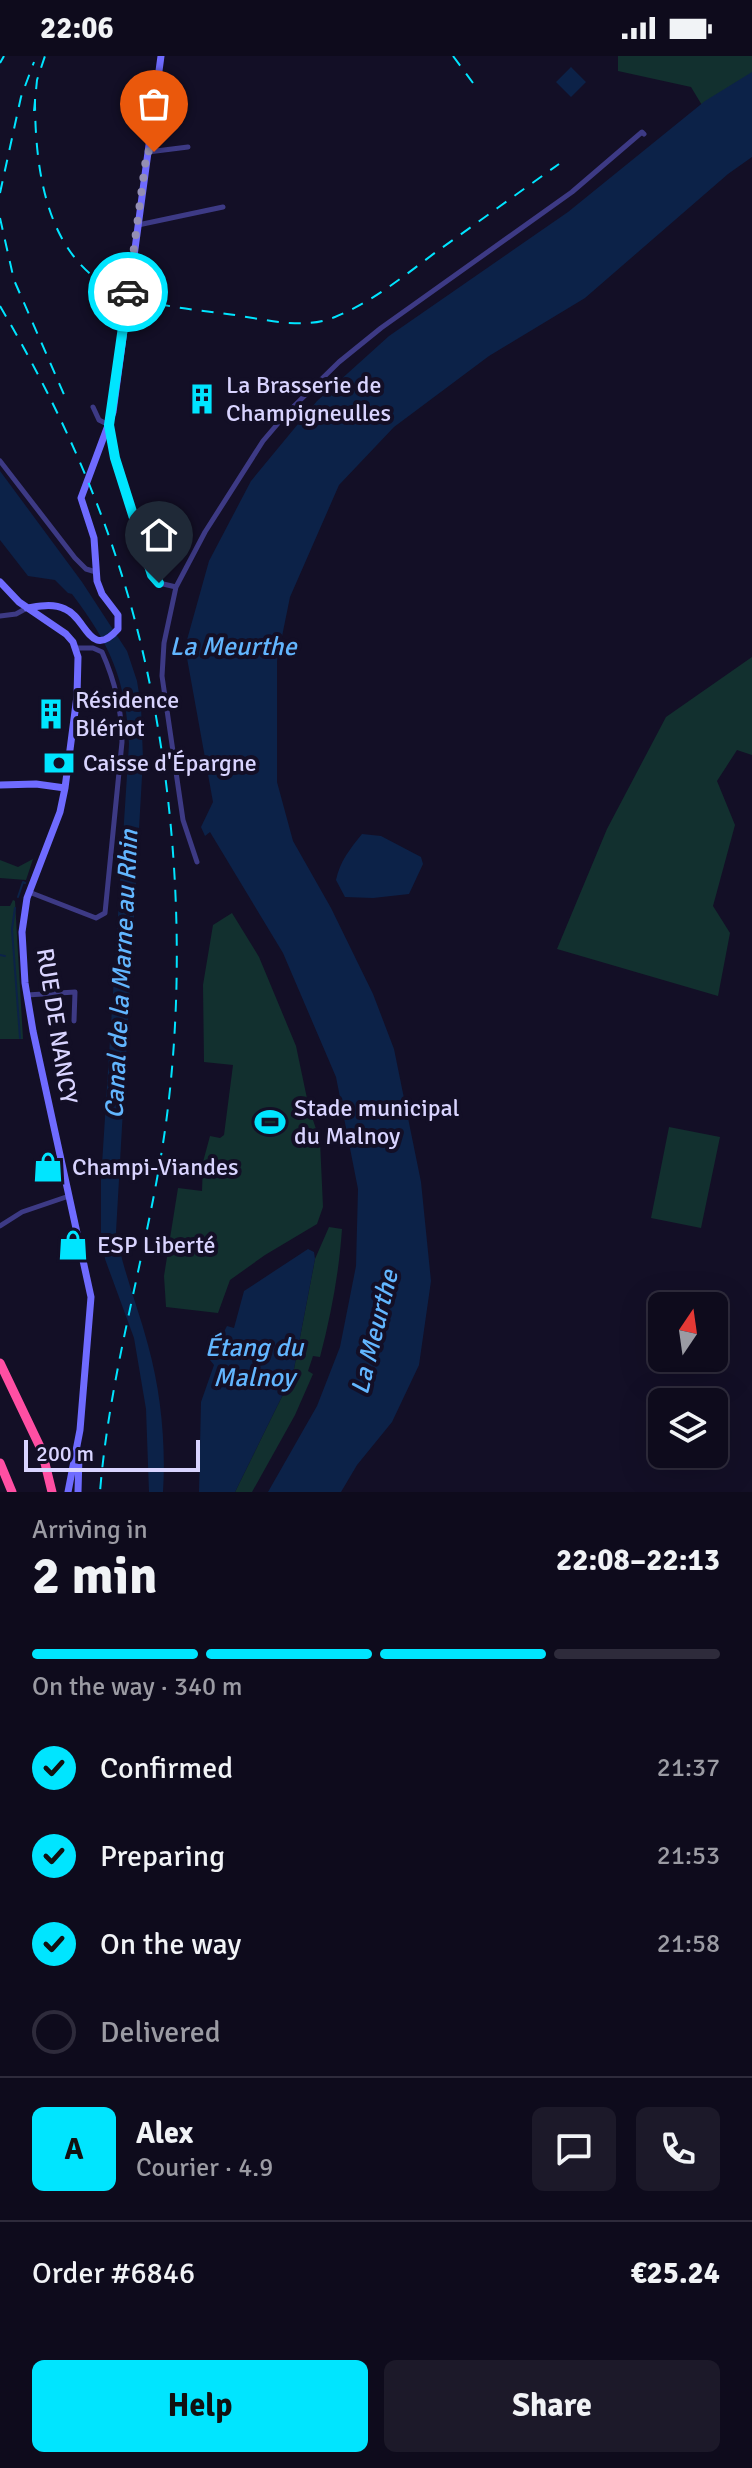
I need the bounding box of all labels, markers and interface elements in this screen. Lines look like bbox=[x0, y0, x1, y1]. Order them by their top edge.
text: 22:06 bbox=[40, 10, 114, 47]
pin bbox=[120, 70, 188, 152]
icon: bag bbox=[132, 82, 176, 126]
courier bbox=[88, 252, 168, 332]
icon: car bbox=[106, 270, 150, 314]
place label: La Brasserie de Champigneulles bbox=[226, 370, 391, 428]
building icon: La Brasserie de Champigneulles bbox=[185, 382, 219, 416]
pin bbox=[125, 501, 193, 583]
icon: home bbox=[137, 513, 181, 557]
water label: La Meurthe bbox=[170, 631, 298, 663]
place label: Résidence Blériot bbox=[75, 685, 179, 743]
building icon: Résidence Blériot bbox=[34, 697, 68, 731]
bank icon: Caisse d'Épargne bbox=[42, 746, 76, 780]
place label: Caisse d'Épargne bbox=[83, 748, 257, 778]
water label: Canal de la Marne au Rhin bbox=[98, 828, 146, 1119]
street label: RUE DE NANCY bbox=[30, 946, 84, 1106]
place label: Stade municipal du Malnoy bbox=[294, 1093, 460, 1151]
sports icon: Stade municipal du Malnoy bbox=[253, 1105, 287, 1139]
shop icon: Champi-Viandes bbox=[31, 1150, 65, 1184]
place label: Champi-Viandes bbox=[72, 1152, 238, 1182]
shop icon: ESP Liberté bbox=[56, 1228, 90, 1262]
place label: ESP Liberté bbox=[97, 1230, 216, 1260]
water label: La Meurthe bbox=[344, 1265, 406, 1398]
north arrow bbox=[648, 1292, 728, 1372]
map controls bbox=[648, 1292, 728, 1468]
water label: Étang du Malnoy bbox=[205, 1332, 305, 1394]
button: layers bbox=[648, 1388, 728, 1468]
scale bar bbox=[24, 1436, 200, 1472]
text: 200 m bbox=[36, 1440, 94, 1467]
text: Arriving in bbox=[32, 1514, 148, 1546]
text: 22:08–22:13 bbox=[556, 1542, 720, 1579]
text: 2 min bbox=[32, 1544, 158, 1608]
text: On the way · 340 m bbox=[32, 1671, 242, 1703]
icon: check bbox=[32, 1746, 76, 1790]
text: Confirmed bbox=[100, 1750, 233, 1787]
text: 21:37 bbox=[657, 1752, 720, 1784]
icon: check bbox=[32, 1834, 76, 1878]
text: Preparing bbox=[100, 1838, 225, 1875]
text: 21:53 bbox=[657, 1840, 720, 1872]
icon: check bbox=[32, 1922, 76, 1966]
text: On the way bbox=[100, 1926, 241, 1963]
text: 21:58 bbox=[657, 1928, 720, 1960]
text: Delivered bbox=[100, 2014, 221, 2051]
button: chat bbox=[532, 2107, 616, 2191]
button: phone bbox=[636, 2107, 720, 2191]
text: Alex bbox=[136, 2115, 193, 2152]
text: A bbox=[64, 2131, 84, 2168]
text: Courier · 4.9 bbox=[136, 2152, 273, 2184]
text: Order #6846 bbox=[32, 2255, 195, 2292]
text: €25.24 bbox=[630, 2255, 720, 2292]
button: Help bbox=[32, 2360, 368, 2452]
button: Share bbox=[384, 2360, 720, 2452]

